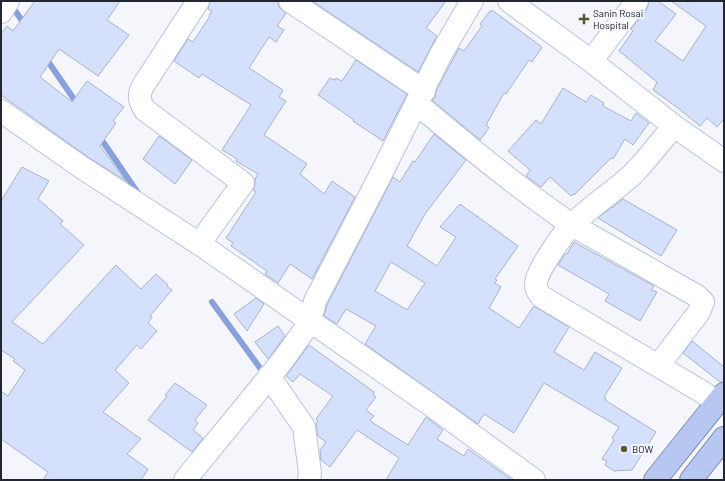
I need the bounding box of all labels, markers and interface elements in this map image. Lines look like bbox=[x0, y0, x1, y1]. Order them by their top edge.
place label: Sanin Rosai Hospital bbox=[593, 7, 643, 31]
marker: Sanin Rosai Hospital bbox=[578, 13, 590, 25]
place label: BOW bbox=[632, 443, 653, 455]
marker: BOW bbox=[619, 444, 629, 454]

